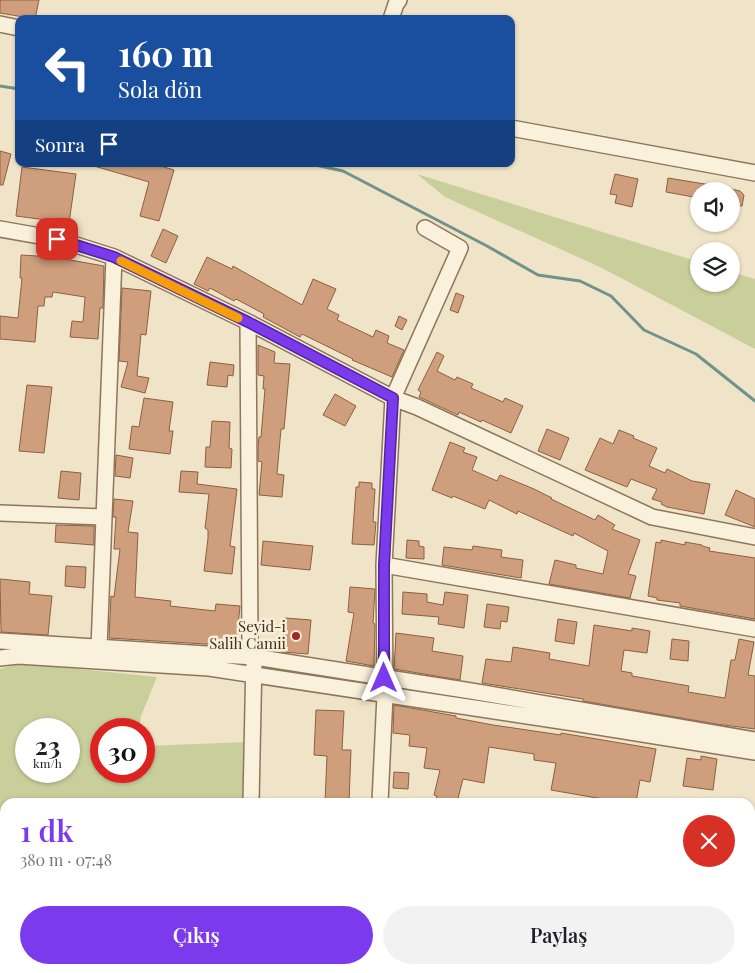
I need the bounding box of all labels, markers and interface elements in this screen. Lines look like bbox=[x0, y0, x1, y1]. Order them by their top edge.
text: 160 m bbox=[118, 29, 213, 76]
icon: left bbox=[35, 35, 100, 100]
text: Sola dön bbox=[118, 74, 202, 104]
icon: arrive bbox=[95, 130, 123, 158]
text: Sonra bbox=[35, 131, 85, 157]
map controls bbox=[690, 182, 740, 292]
button: sound bbox=[690, 182, 740, 232]
pin bbox=[36, 218, 78, 260]
icon: arrive bbox=[43, 225, 71, 253]
button: layers bbox=[690, 242, 740, 292]
place label: Seyid-i Salih Camii bbox=[209, 616, 287, 653]
marker: Seyid-i Salih Camii bbox=[290, 630, 302, 642]
position arrow bbox=[357, 651, 409, 703]
speed limit sign: 30 bbox=[90, 718, 155, 783]
text: 23 bbox=[35, 728, 60, 761]
text: km/h bbox=[33, 755, 62, 771]
text: 1 dk bbox=[20, 810, 74, 850]
button: close bbox=[683, 815, 735, 867]
text: 380 m · 07:48 bbox=[20, 849, 112, 870]
button: Çıkış bbox=[20, 906, 373, 964]
button: Paylaş bbox=[383, 906, 735, 964]

